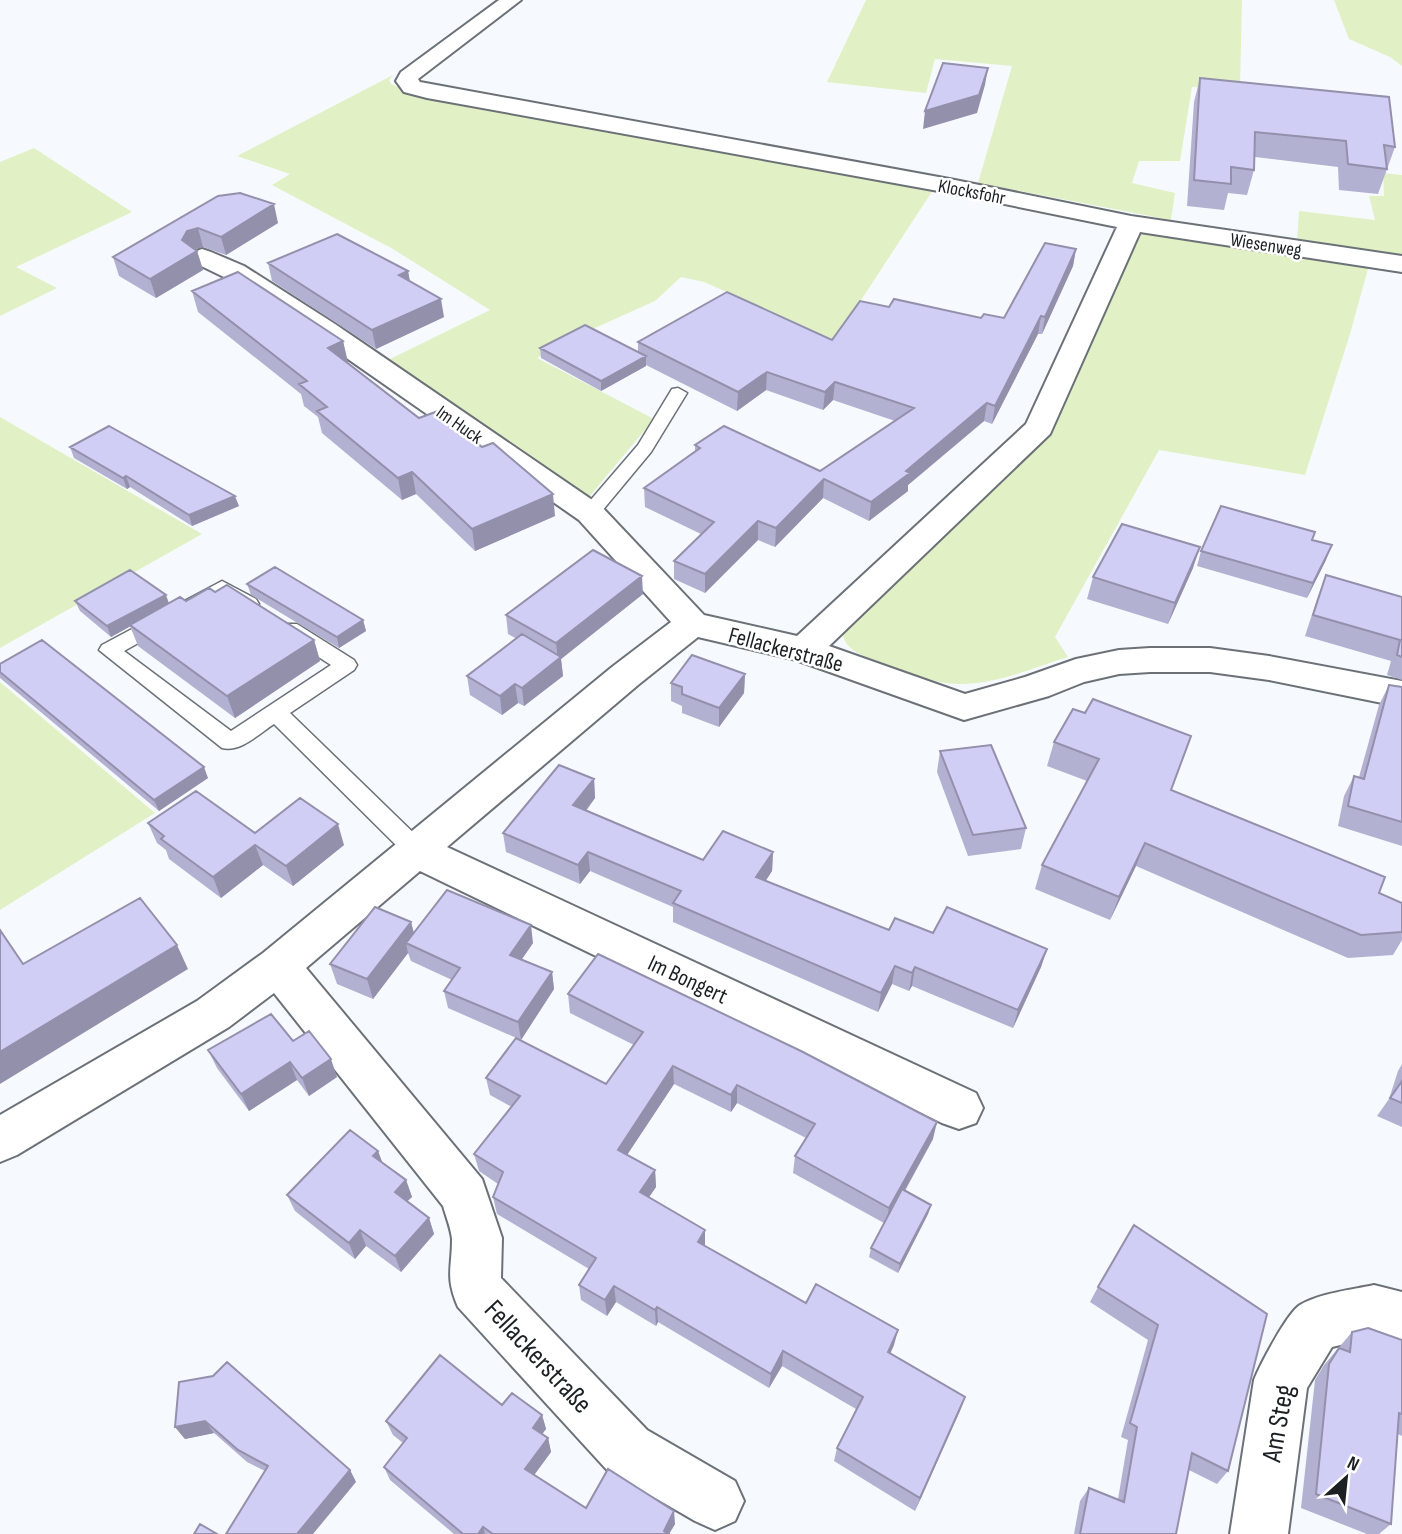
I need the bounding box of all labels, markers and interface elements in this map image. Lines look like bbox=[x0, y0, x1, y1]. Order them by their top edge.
street label: Klocksfohr bbox=[936, 175, 1008, 210]
street label: Wiesenweg bbox=[1228, 228, 1304, 263]
street label: Im Huck bbox=[431, 401, 487, 450]
street label: Fellackerstraße bbox=[725, 621, 846, 679]
street label: Im Bongert bbox=[643, 949, 732, 1011]
street label: Fellackerstraße bbox=[477, 1293, 599, 1421]
street label: Am Steg bbox=[1255, 1382, 1301, 1465]
north arrow bbox=[1311, 1443, 1381, 1513]
text: N bbox=[1343, 1452, 1363, 1477]

